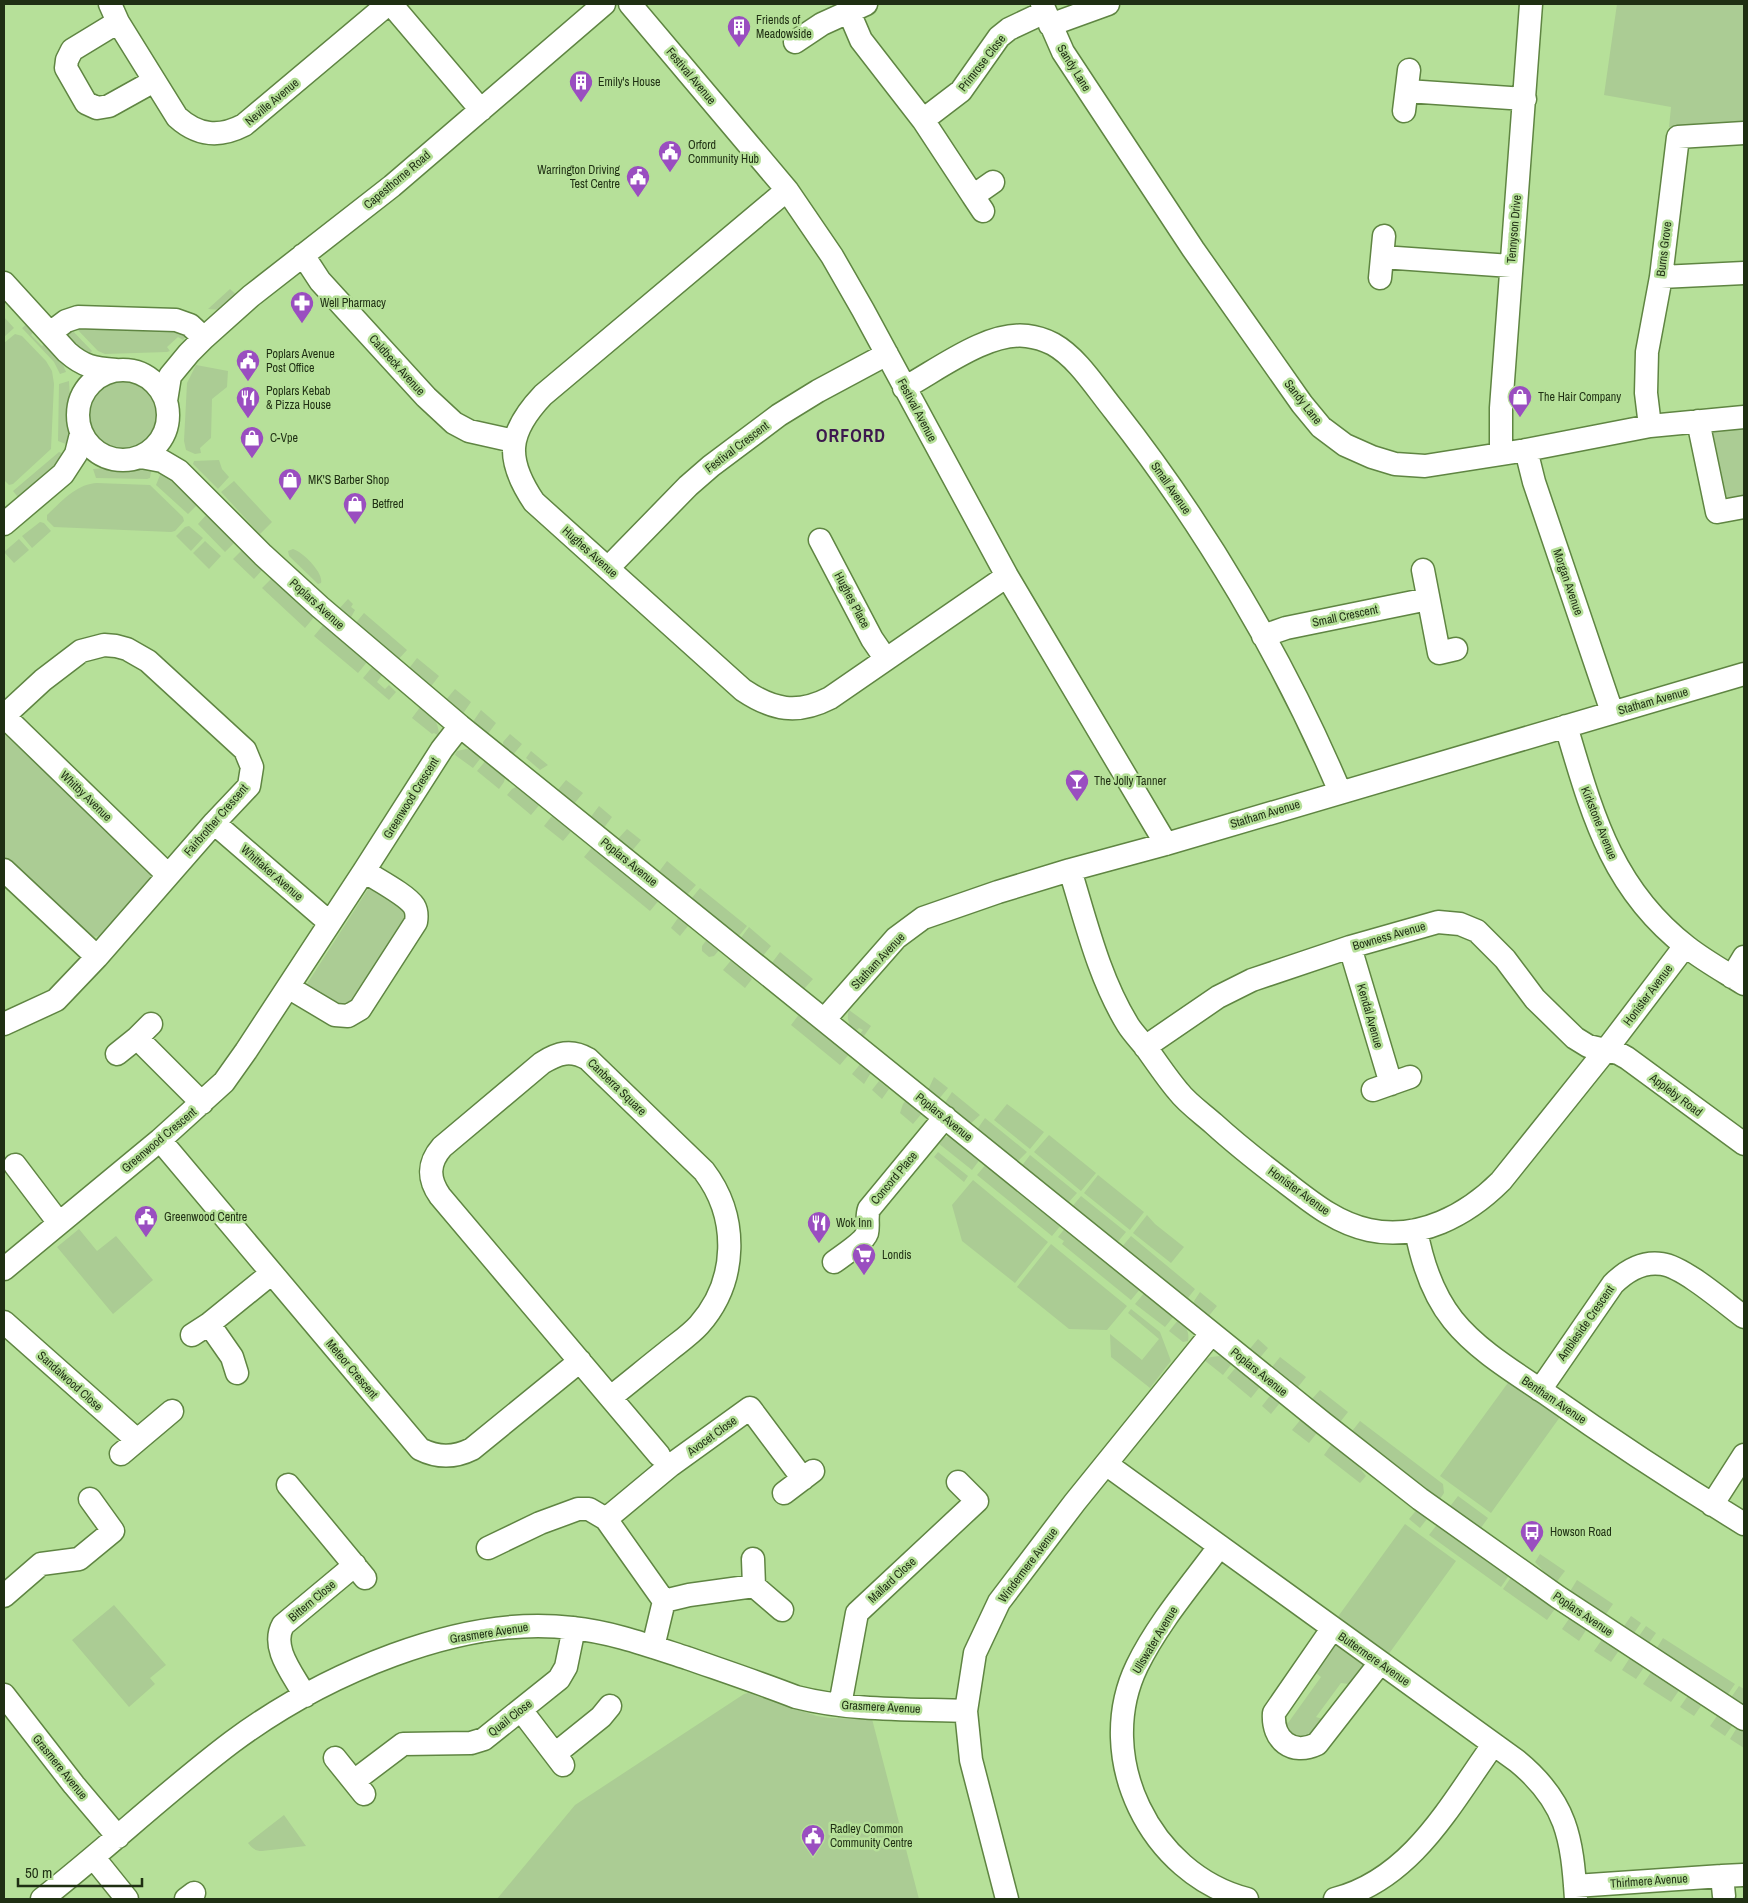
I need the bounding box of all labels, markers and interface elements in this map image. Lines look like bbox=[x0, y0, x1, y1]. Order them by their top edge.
place label: Friends of Meadowside bbox=[756, 12, 812, 42]
building icon: Friends of Meadowside bbox=[726, 14, 752, 48]
street label: Primrose Close bbox=[955, 31, 1009, 95]
street label: Sandy Lane bbox=[1053, 41, 1095, 95]
street label: Festival Avenue bbox=[663, 44, 719, 108]
building icon: Emily's House bbox=[568, 69, 594, 103]
place label: Emily's House bbox=[598, 74, 661, 90]
street label: Neville Avenue bbox=[242, 75, 302, 129]
place label: Orford Community Hub bbox=[688, 137, 759, 167]
public building icon: Orford Community Hub bbox=[657, 139, 683, 173]
street label: Capesthorne Road bbox=[360, 147, 434, 213]
place label: Warrington Driving Test Centre bbox=[537, 162, 621, 192]
public building icon: Warrington Driving Test Centre bbox=[625, 164, 651, 198]
street label: Tennyson Drive bbox=[1503, 194, 1525, 264]
street label: Burns Grove bbox=[1653, 221, 1675, 277]
pharmacy icon: Well Pharmacy bbox=[289, 290, 315, 324]
place label: Well Pharmacy bbox=[320, 295, 386, 311]
street label: Caldbeck Avenue bbox=[365, 331, 429, 399]
place label: Poplars Avenue Post Office bbox=[266, 346, 335, 376]
public building icon: Poplars Avenue Post Office bbox=[235, 348, 261, 382]
street label: Festival Avenue bbox=[894, 376, 940, 444]
street label: Sandy Lane bbox=[1281, 376, 1325, 428]
place label: Poplars Kebab & Pizza House bbox=[266, 383, 331, 413]
shop icon: The Hair Company bbox=[1507, 384, 1533, 418]
restaurant icon: Poplars Kebab & Pizza House bbox=[235, 385, 261, 419]
place label: The Hair Company bbox=[1538, 389, 1621, 405]
street label: Festival Crescent bbox=[702, 418, 772, 476]
district label: ORFORD bbox=[816, 423, 886, 448]
shop icon: C-Vpe bbox=[239, 425, 265, 459]
place label: C-Vpe bbox=[270, 430, 298, 446]
street label: Small Avenue bbox=[1147, 459, 1195, 517]
shop icon: MK'S Barber Shop bbox=[277, 467, 303, 501]
place label: MK'S Barber Shop bbox=[308, 472, 389, 488]
shop icon: Betfred bbox=[342, 491, 368, 525]
place label: Betfred bbox=[372, 496, 404, 512]
street label: Hughes Avenue bbox=[559, 523, 621, 581]
street label: Morgan Avenue bbox=[1549, 547, 1587, 617]
street label: Hughes Place bbox=[831, 569, 873, 631]
street label: Poplars Avenue bbox=[286, 575, 348, 633]
street label: Small Crescent bbox=[1311, 601, 1380, 631]
street label: Statham Avenue bbox=[1616, 683, 1690, 719]
street label: Greenwood Crescent bbox=[380, 754, 443, 842]
street label: Whitby Avenue bbox=[57, 767, 115, 825]
bar icon: The Jolly Tanner bbox=[1064, 768, 1090, 802]
place label: The Jolly Tanner bbox=[1094, 773, 1167, 789]
street label: Fairbrother Crescent bbox=[180, 780, 252, 859]
street label: Kirkstone Avenue bbox=[1577, 784, 1621, 862]
street label: Statham Avenue bbox=[1228, 796, 1302, 832]
street label: Poplars Avenue bbox=[597, 834, 661, 890]
street label: Whittaker Avenue bbox=[238, 842, 306, 904]
street label: Bowness Avenue bbox=[1351, 918, 1427, 954]
street label: Statham Avenue bbox=[848, 929, 908, 993]
street label: Honister Avenue bbox=[1620, 961, 1676, 1029]
street label: Kendal Avenue bbox=[1353, 982, 1387, 1050]
street label: Canberra Square bbox=[584, 1055, 650, 1119]
street label: Appleby Road bbox=[1646, 1069, 1705, 1120]
street label: Poplars Avenue bbox=[912, 1089, 976, 1145]
street label: Greenwood Crescent bbox=[118, 1104, 200, 1176]
street label: Concord Place bbox=[867, 1148, 921, 1208]
street label: Honister Avenue bbox=[1265, 1163, 1333, 1219]
public building icon: Greenwood Centre bbox=[133, 1204, 159, 1238]
place label: Greenwood Centre bbox=[164, 1209, 247, 1225]
restaurant icon: Wok Inn bbox=[806, 1210, 832, 1244]
place label: Wok Inn bbox=[836, 1215, 872, 1231]
supermarket icon: Londis bbox=[851, 1242, 877, 1276]
place label: Londis bbox=[882, 1247, 912, 1263]
street label: Ambleside Crescent bbox=[1553, 1282, 1618, 1365]
street label: Meteor Crescent bbox=[322, 1336, 382, 1402]
street label: Poplars Avenue bbox=[1227, 1344, 1291, 1400]
street label: Sandalwood Close bbox=[34, 1348, 106, 1414]
street label: Bentham Avenue bbox=[1519, 1372, 1589, 1428]
street label: Avocet Close bbox=[683, 1413, 740, 1460]
bus stop icon: Howson Road bbox=[1519, 1519, 1545, 1553]
street label: Windermere Avenue bbox=[995, 1524, 1061, 1606]
place label: Howson Road bbox=[1550, 1524, 1612, 1540]
street label: Mallard Close bbox=[865, 1554, 919, 1606]
street label: Bittern Close bbox=[285, 1577, 339, 1625]
street label: Poplars Avenue bbox=[1550, 1588, 1616, 1640]
street label: Ullswater Avenue bbox=[1129, 1603, 1181, 1677]
street label: Grasmere Avenue bbox=[449, 1619, 529, 1647]
street label: Buttermere Avenue bbox=[1335, 1628, 1413, 1690]
street label: Quail Close bbox=[485, 1696, 535, 1740]
street label: Grasmere Avenue bbox=[841, 1697, 921, 1717]
street label: Grasmere Avenue bbox=[29, 1731, 91, 1803]
place label: Radley Common Community Centre bbox=[830, 1821, 913, 1851]
public building icon: Radley Common Community Centre bbox=[800, 1823, 826, 1857]
scale bar bbox=[18, 1856, 141, 1888]
text: 50 m bbox=[25, 1862, 52, 1883]
street label: Thirlmere Avenue bbox=[1610, 1870, 1688, 1892]

